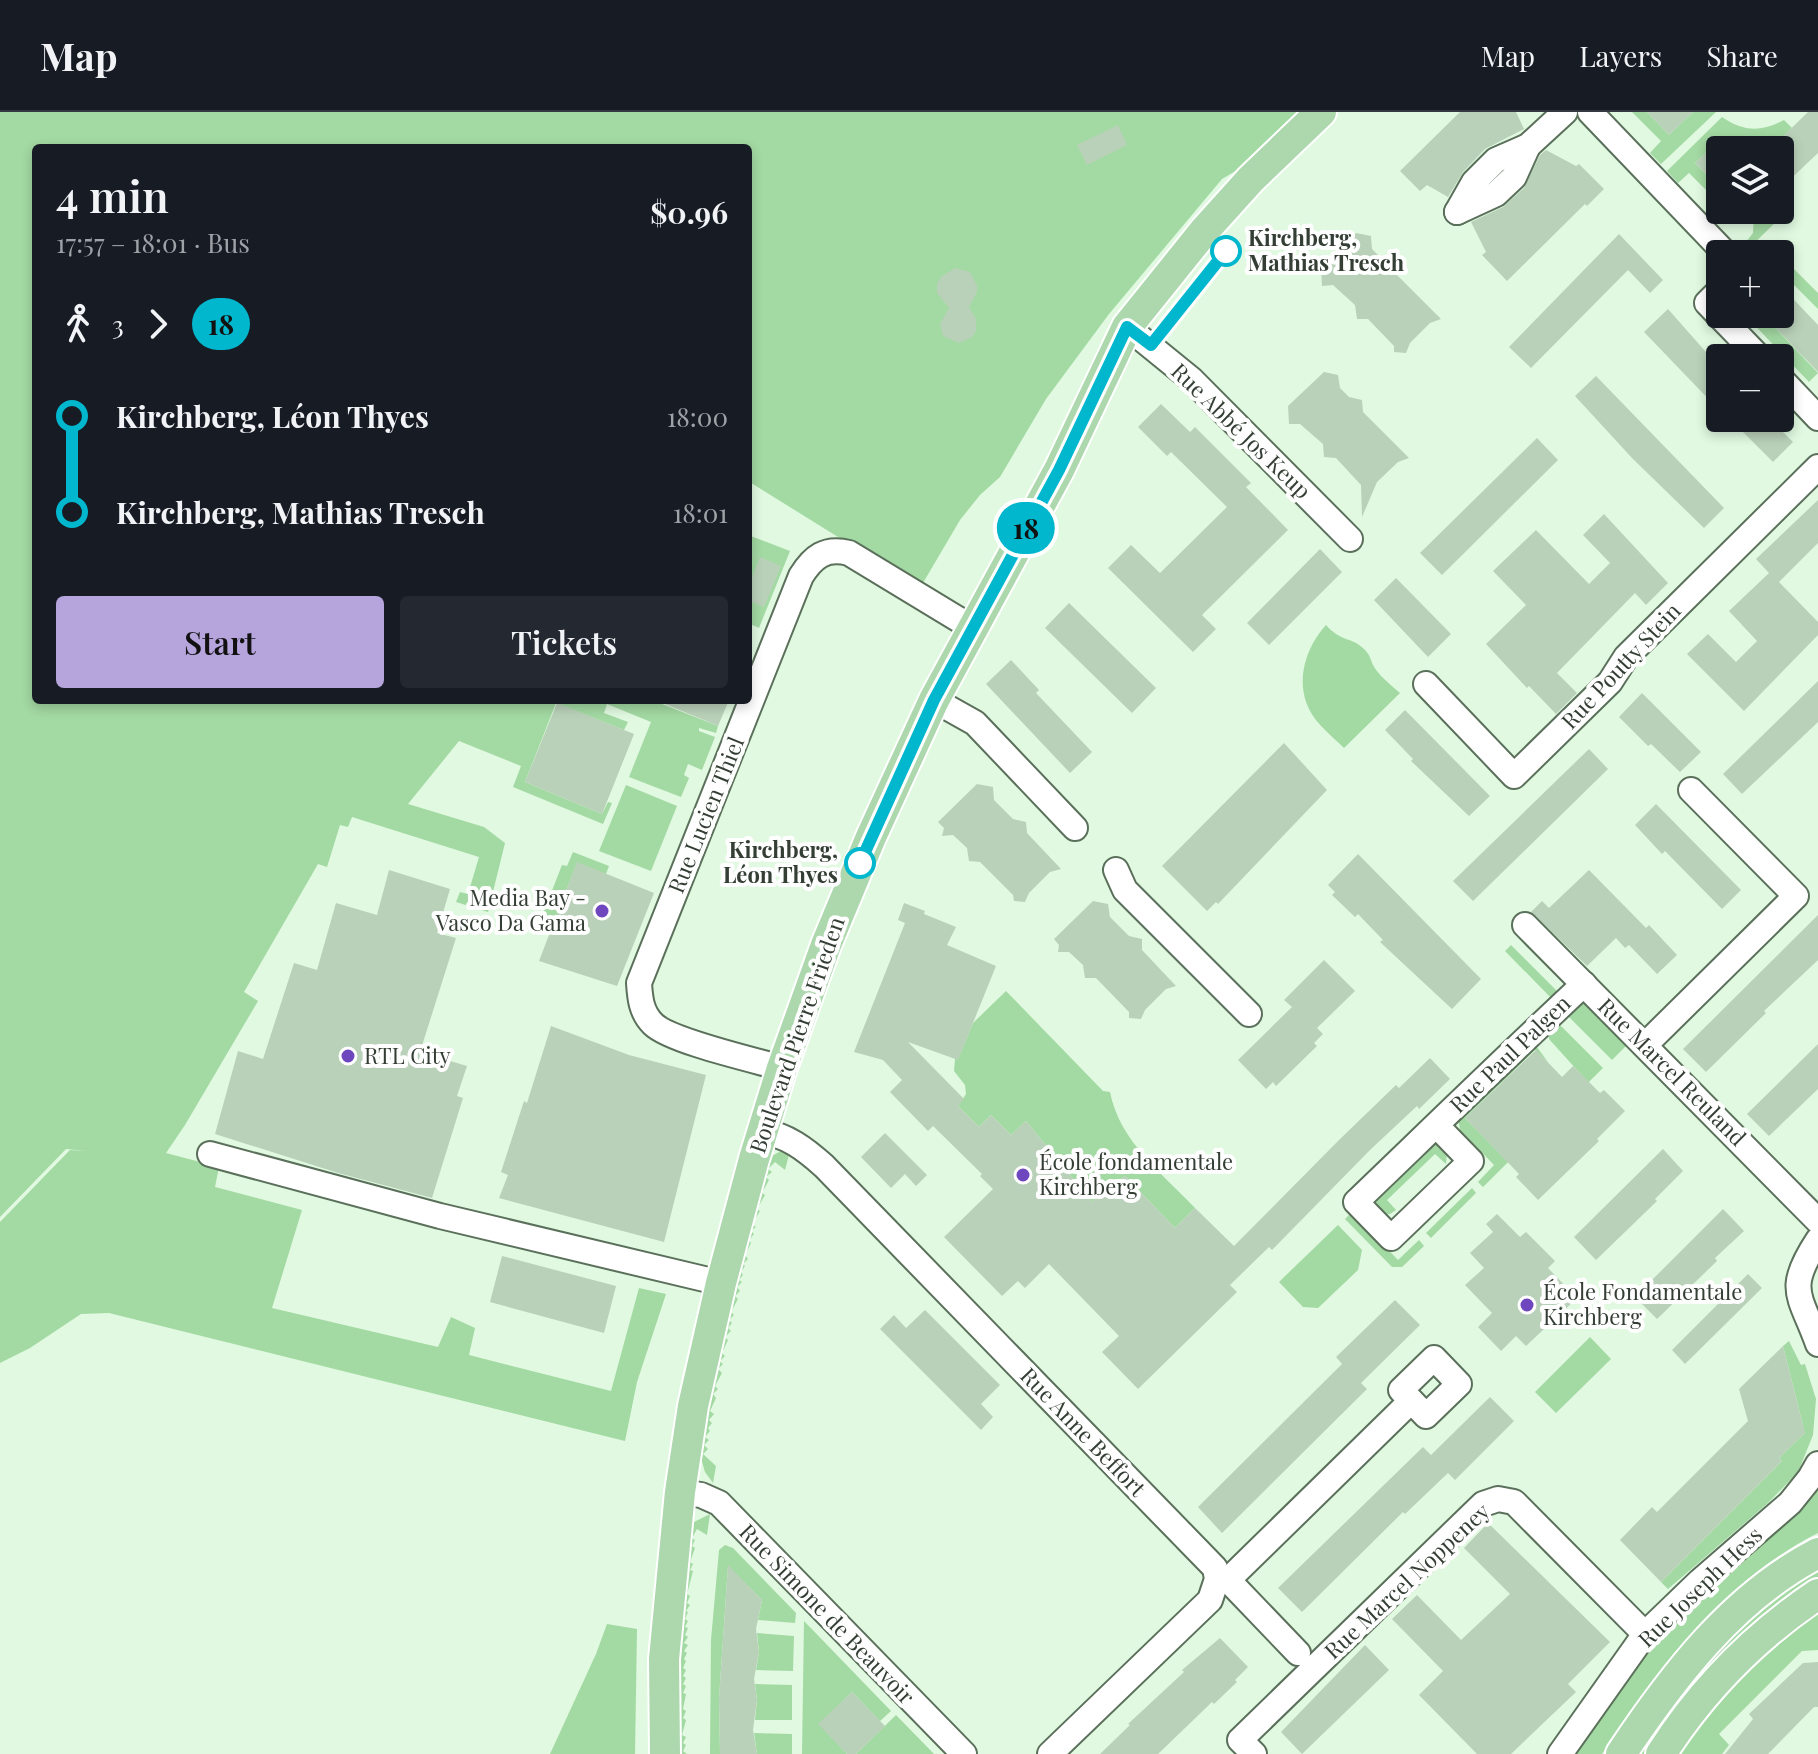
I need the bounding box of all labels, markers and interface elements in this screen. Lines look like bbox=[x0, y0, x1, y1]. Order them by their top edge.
text: Map bbox=[40, 30, 117, 81]
text: Map bbox=[1481, 37, 1535, 74]
text: Layers bbox=[1579, 37, 1662, 74]
text: Share bbox=[1706, 37, 1778, 74]
map controls bbox=[1706, 136, 1794, 432]
button: layers bbox=[1706, 136, 1794, 224]
text: 4 min bbox=[56, 165, 169, 224]
text: $0.96 bbox=[650, 192, 728, 232]
place label: Kirchberg, Mathias Tresch bbox=[1248, 222, 1405, 277]
text: 17:57 – 18:01 · Bus bbox=[56, 225, 250, 260]
marker: Kirchberg, Mathias Tresch bbox=[1211, 236, 1241, 266]
button: + bbox=[1706, 240, 1794, 328]
icon: walk bbox=[56, 302, 100, 346]
icon: forward bbox=[136, 302, 180, 346]
text: 18 bbox=[208, 305, 234, 342]
text: 3 bbox=[112, 307, 124, 342]
button: − bbox=[1706, 344, 1794, 432]
street label: Rue Abbé Jos Keup bbox=[1165, 356, 1318, 505]
text: Kirchberg, Léon Thyes bbox=[116, 396, 429, 436]
text: 18:00 bbox=[667, 399, 728, 434]
text: Kirchberg, Mathias Tresch bbox=[116, 492, 485, 532]
text: 18:01 bbox=[673, 495, 728, 530]
line badge: 18 bbox=[990, 502, 1062, 554]
text: 18 bbox=[1013, 509, 1039, 546]
button: Start bbox=[56, 596, 384, 688]
button: Tickets bbox=[400, 596, 728, 688]
street label: Rue Poutty Stein bbox=[1554, 596, 1687, 735]
street label: Rue Lucien Thiel bbox=[660, 732, 750, 897]
place label: Kirchberg, Léon Thyes bbox=[723, 834, 838, 889]
marker: Kirchberg, Léon Thyes bbox=[845, 848, 875, 878]
place label: Media Bay - Vasco Da Gama bbox=[435, 882, 586, 937]
marker: Media Bay - Vasco Da Gama bbox=[593, 902, 611, 920]
street label: Boulevard Pierre Frieden bbox=[742, 913, 851, 1157]
street label: Rue Paul Palgen bbox=[1442, 988, 1576, 1119]
street label: Rue Marcel Reuland bbox=[1592, 991, 1753, 1152]
place label: RTL City bbox=[364, 1040, 451, 1070]
marker: RTL City bbox=[339, 1047, 357, 1065]
place label: École fondamentale Kirchberg bbox=[1039, 1146, 1233, 1201]
marker: École fondamentale Kirchberg bbox=[1014, 1166, 1032, 1184]
place label: École Fondamentale Kirchberg bbox=[1543, 1276, 1742, 1331]
marker: École Fondamentale Kirchberg bbox=[1518, 1296, 1536, 1314]
street label: Rue Anne Beffort bbox=[1015, 1360, 1154, 1503]
street label: Rue Marcel Noppeney bbox=[1317, 1496, 1495, 1665]
street label: Rue Simone de Beauvoir bbox=[734, 1517, 922, 1710]
street label: Rue Joseph Hess bbox=[1631, 1519, 1768, 1653]

